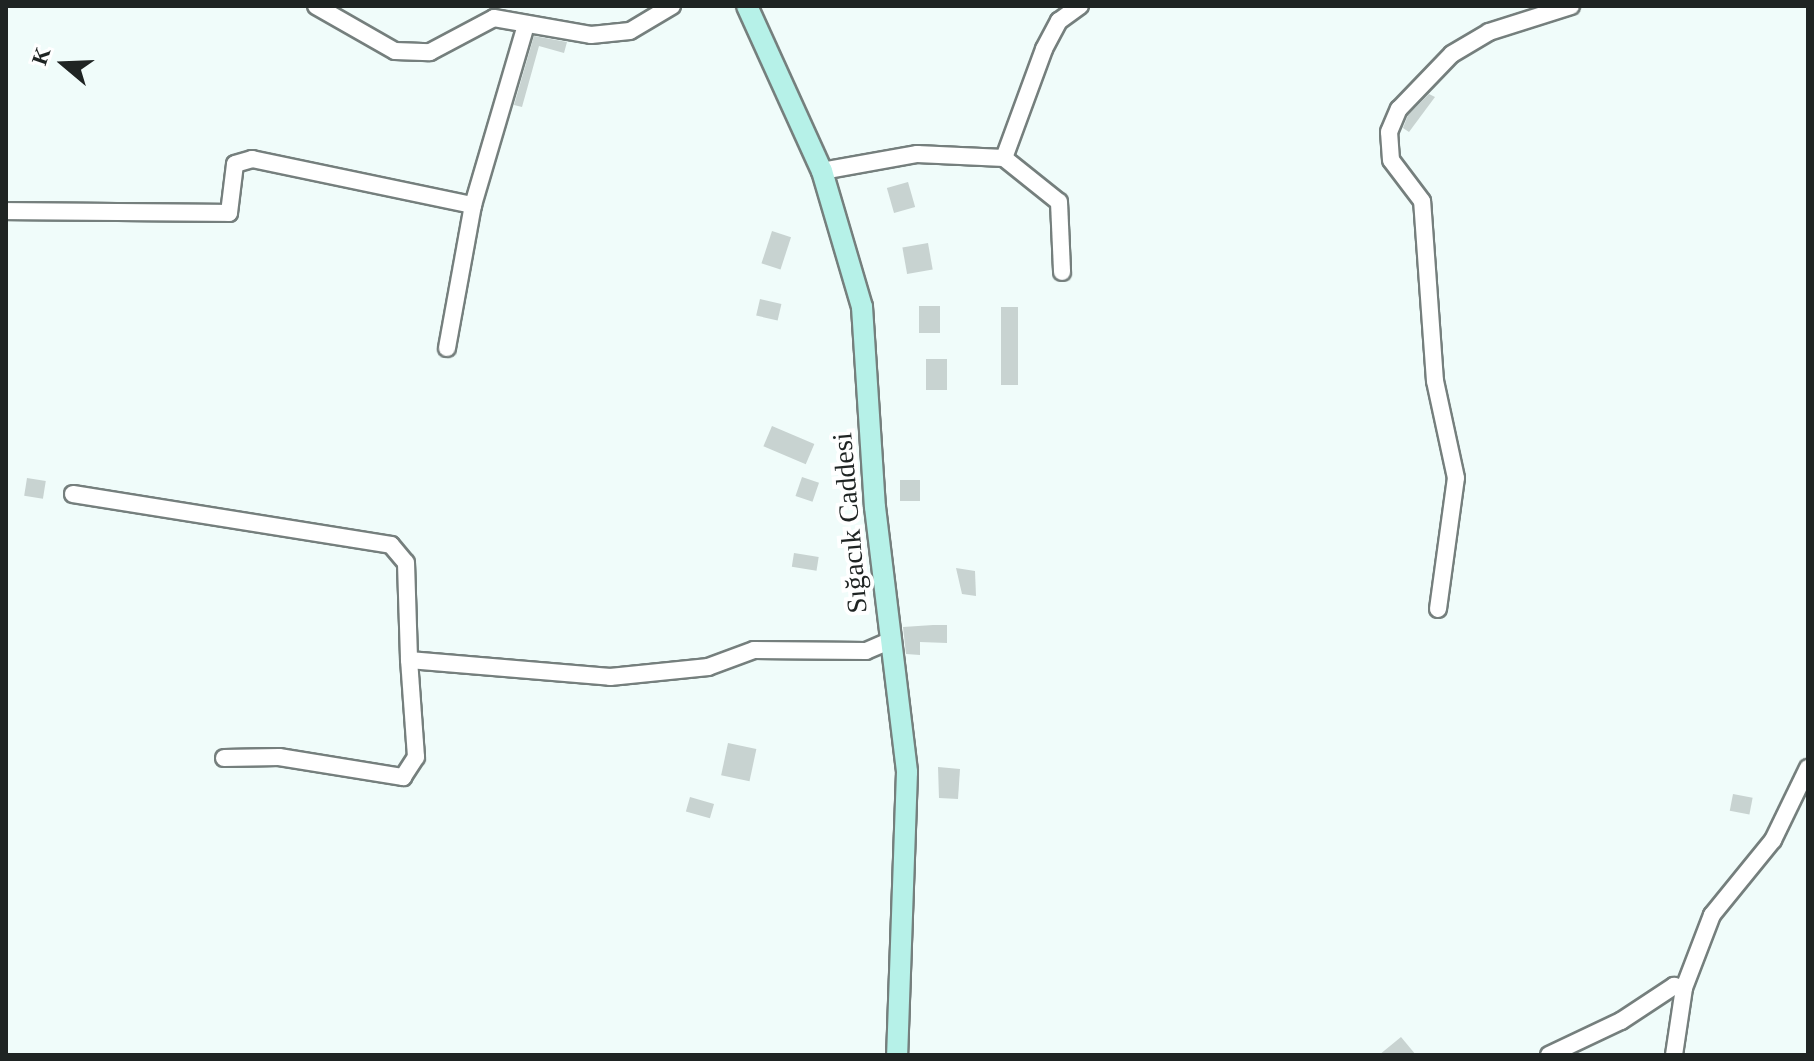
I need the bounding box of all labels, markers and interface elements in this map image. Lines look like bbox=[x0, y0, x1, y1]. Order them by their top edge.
north arrow bbox=[24, 24, 104, 104]
text: K bbox=[26, 44, 55, 68]
street label: Sığacık Caddesi bbox=[825, 431, 875, 615]

